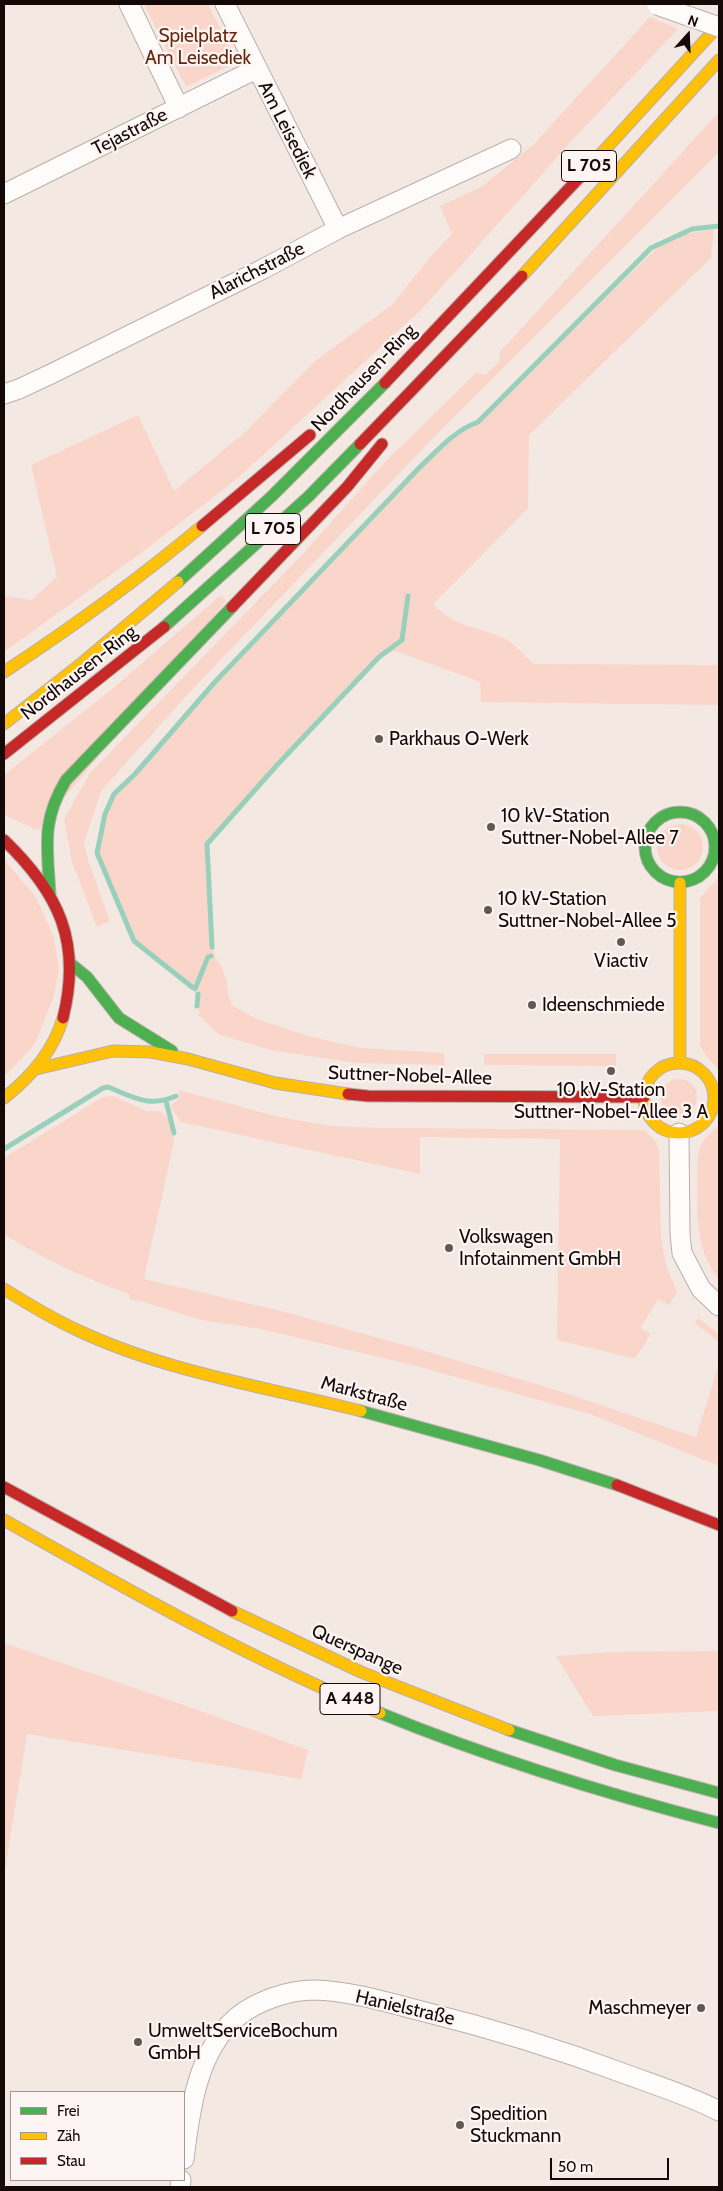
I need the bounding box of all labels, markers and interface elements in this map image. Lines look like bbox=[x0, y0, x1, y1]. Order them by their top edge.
north arrow bbox=[663, 10, 713, 60]
text: N bbox=[685, 11, 701, 31]
park label: Spielplatz Am Leisediek bbox=[145, 25, 251, 69]
street label: Am Leisediek bbox=[253, 78, 321, 182]
street label: Tejastraße bbox=[89, 103, 171, 161]
road number: L 705 bbox=[562, 150, 616, 182]
street label: Alarichstraße bbox=[205, 237, 309, 305]
street label: Nordhausen-Ring bbox=[307, 319, 421, 437]
road number: L 705 bbox=[246, 514, 300, 544]
street label: Nordhausen-Ring bbox=[16, 621, 142, 725]
place label: Parkhaus O-Werk bbox=[389, 728, 529, 750]
marker: Parkhaus O-Werk bbox=[373, 733, 385, 745]
place label: 10 kV-Station Suttner-Nobel-Allee 7 bbox=[501, 805, 679, 849]
marker: 10 kV-Station Suttner-Nobel-Allee 7 bbox=[485, 821, 497, 833]
place label: 10 kV-Station Suttner-Nobel-Allee 5 bbox=[498, 888, 677, 932]
marker: 10 kV-Station Suttner-Nobel-Allee 5 bbox=[482, 904, 494, 916]
marker: Viactiv bbox=[615, 936, 627, 948]
place label: Viactiv bbox=[594, 950, 648, 972]
place label: Ideenschmiede bbox=[542, 994, 665, 1016]
marker: Ideenschmiede bbox=[526, 999, 538, 1011]
street label: Suttner-Nobel-Allee bbox=[328, 1062, 492, 1090]
marker: 10 kV-Station Suttner-Nobel-Allee 3 A bbox=[605, 1065, 617, 1077]
place label: 10 kV-Station Suttner-Nobel-Allee 3 A bbox=[514, 1079, 708, 1123]
place label: Volkswagen Infotainment GmbH bbox=[459, 1226, 621, 1270]
marker: Volkswagen Infotainment GmbH bbox=[443, 1242, 455, 1254]
street label: Markstraße bbox=[318, 1371, 410, 1417]
street label: Querspange bbox=[308, 1620, 406, 1680]
road number: A 448 bbox=[320, 1684, 380, 1715]
street label: Hanielstraße bbox=[353, 1986, 457, 2030]
place label: Maschmeyer bbox=[588, 1997, 691, 2019]
marker: Maschmeyer bbox=[695, 2002, 707, 2014]
place label: UmweltServiceBochum GmbH bbox=[148, 2020, 338, 2064]
marker: UmweltServiceBochum GmbH bbox=[132, 2036, 144, 2048]
legend bbox=[10, 2091, 185, 2181]
text: Frei bbox=[57, 2102, 80, 2120]
place label: Spedition Stuckmann bbox=[470, 2103, 561, 2147]
marker: Spedition Stuckmann bbox=[454, 2119, 466, 2131]
text: Zäh bbox=[57, 2127, 80, 2145]
scale bar bbox=[553, 2148, 672, 2180]
text: Stau bbox=[57, 2152, 86, 2170]
text: 50 m bbox=[558, 2158, 593, 2176]

